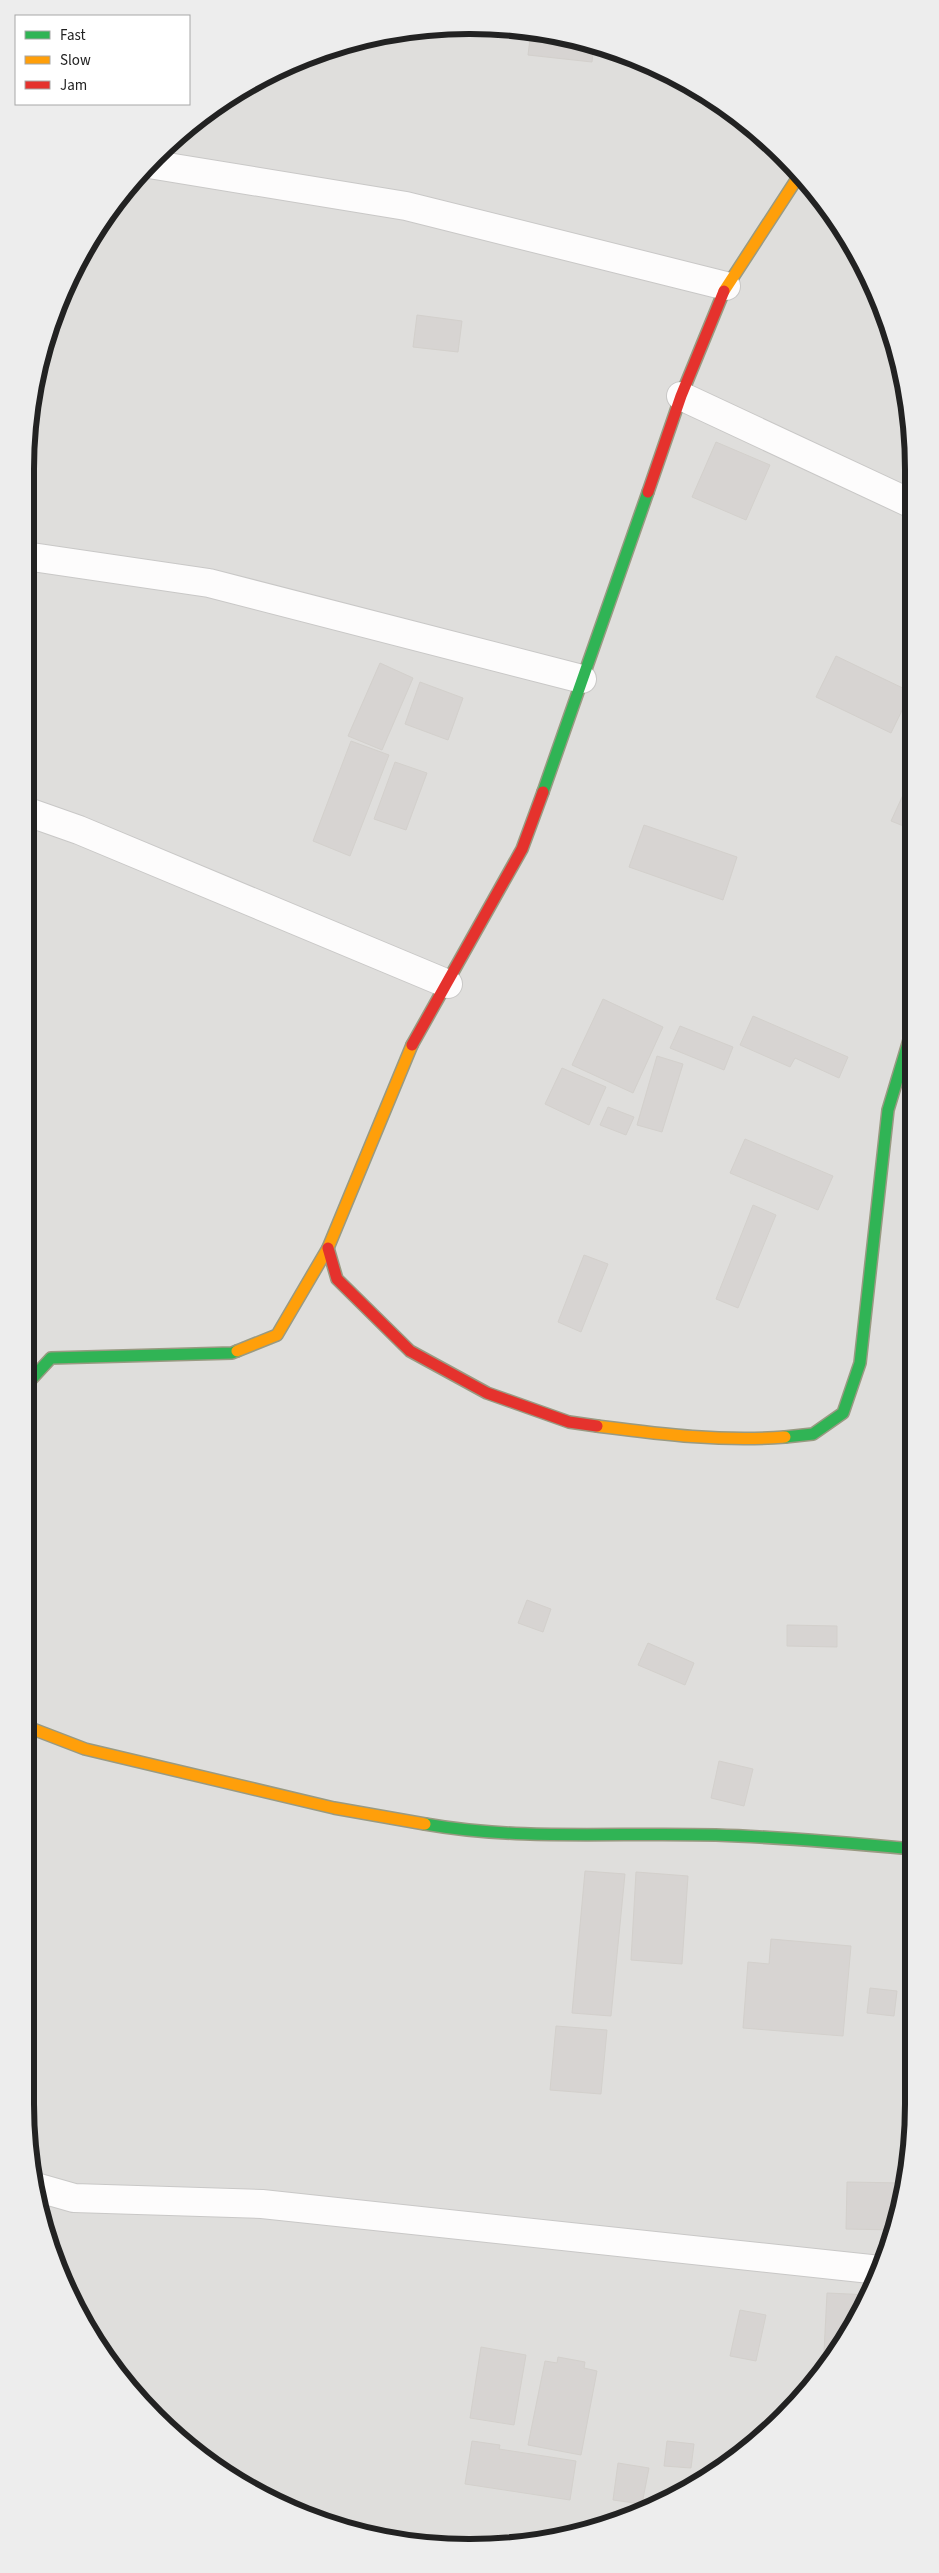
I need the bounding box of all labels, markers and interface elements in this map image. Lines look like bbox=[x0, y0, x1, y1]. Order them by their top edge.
legend bbox=[15, 15, 190, 105]
text: Fast bbox=[60, 25, 86, 46]
text: Slow bbox=[60, 50, 91, 71]
text: Jam bbox=[60, 75, 87, 96]

